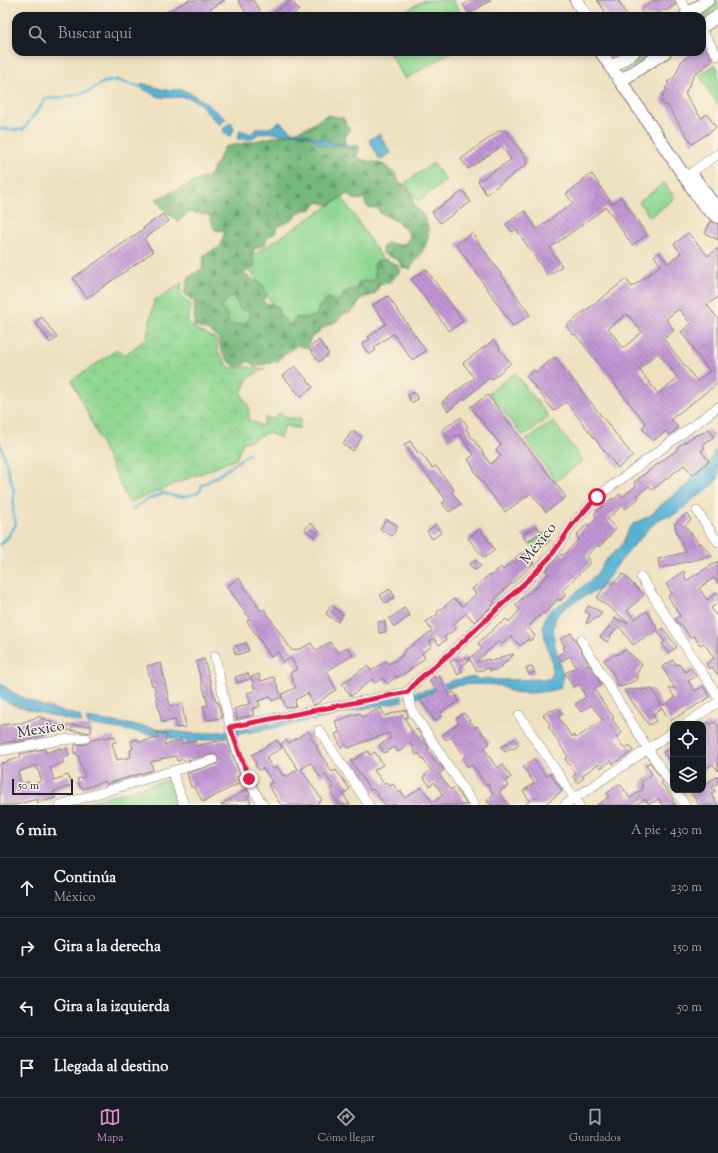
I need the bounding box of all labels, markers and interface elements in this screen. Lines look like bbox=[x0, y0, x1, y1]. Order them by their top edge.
search box bbox=[12, 12, 706, 56]
icon: search bbox=[26, 23, 48, 45]
text: Buscar aquí bbox=[58, 24, 132, 45]
route start bbox=[588, 488, 606, 506]
street label: México bbox=[516, 519, 562, 569]
street label: Mexico bbox=[16, 716, 66, 744]
map controls bbox=[670, 721, 706, 793]
button: locate bbox=[670, 721, 706, 757]
button: layers bbox=[670, 757, 706, 793]
route end bbox=[240, 770, 258, 788]
scale bar bbox=[12, 777, 73, 796]
text: 50 m bbox=[18, 778, 39, 794]
text: 6 min bbox=[16, 819, 57, 843]
text: A pie · 430 m bbox=[631, 822, 702, 840]
text: Continúa bbox=[54, 868, 116, 889]
icon: ahead bbox=[16, 877, 38, 899]
text: 230 m bbox=[670, 879, 702, 897]
text: México bbox=[54, 889, 95, 907]
icon: right bbox=[16, 937, 38, 959]
text: Gira a la derecha bbox=[54, 937, 161, 958]
text: 150 m bbox=[673, 939, 702, 957]
icon: left bbox=[16, 997, 38, 1019]
text: Gira a la izquierda bbox=[54, 997, 170, 1018]
text: 50 m bbox=[677, 999, 702, 1017]
icon: arrive bbox=[16, 1057, 38, 1079]
text: Llegada al destino bbox=[54, 1057, 169, 1078]
tab: Mapa bbox=[97, 1106, 123, 1146]
tab: Cómo llegar bbox=[317, 1106, 375, 1146]
tab: Guardados bbox=[569, 1106, 621, 1146]

